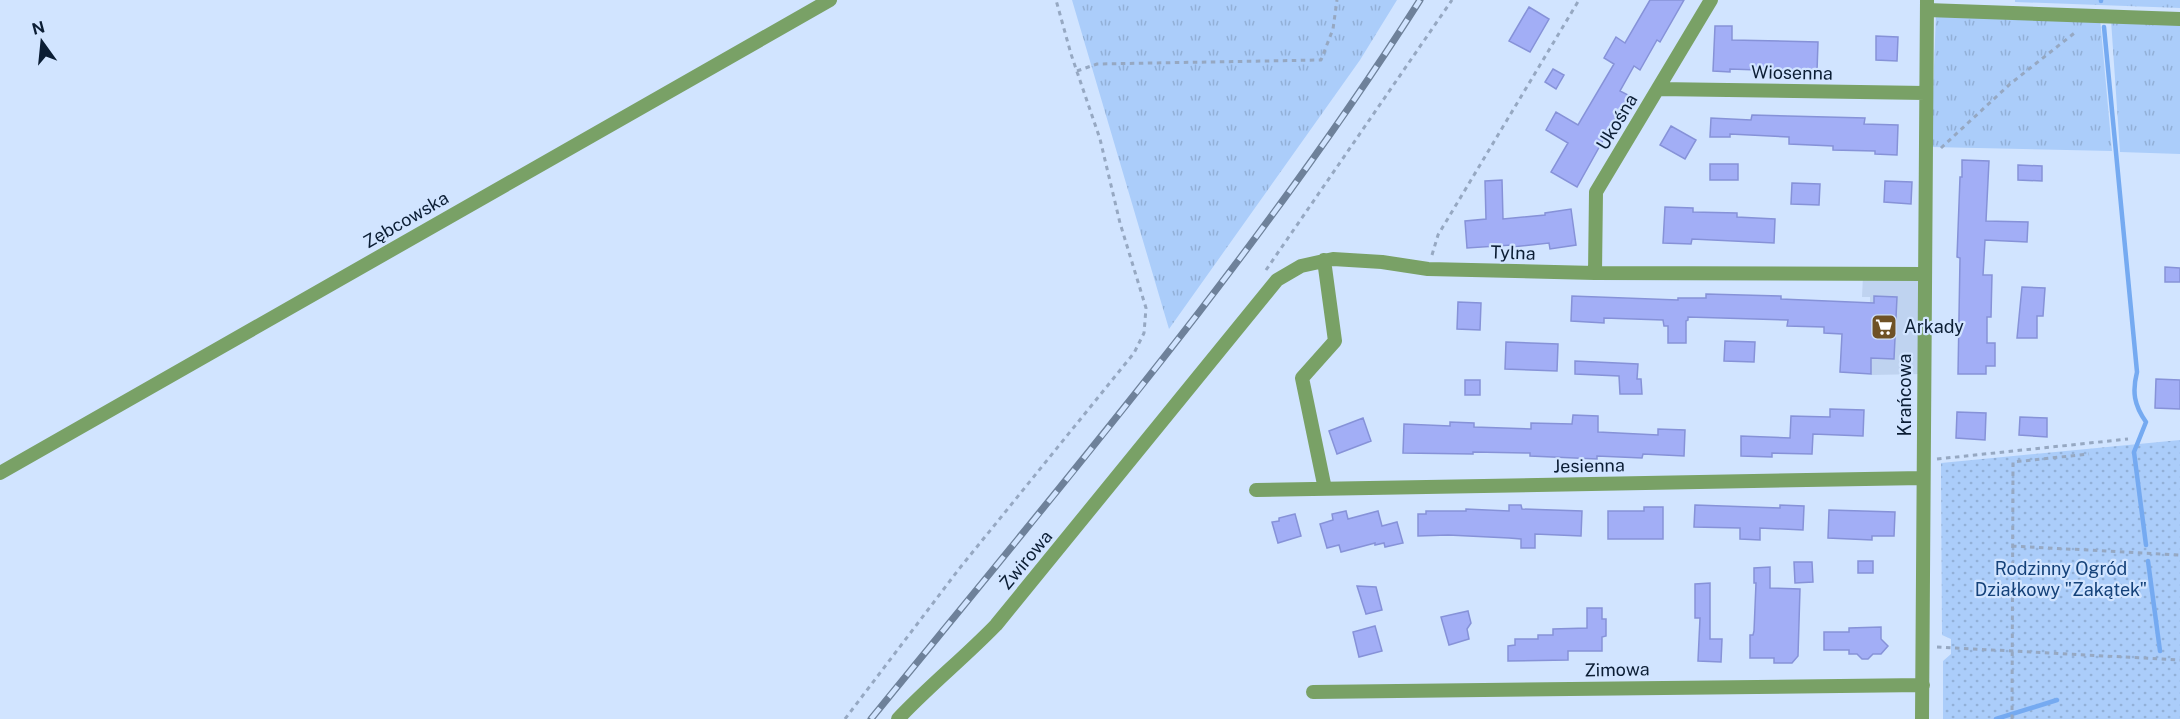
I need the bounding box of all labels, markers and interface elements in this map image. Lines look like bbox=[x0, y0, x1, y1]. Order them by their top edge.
north arrow bbox=[12, 12, 72, 72]
text: N bbox=[30, 17, 47, 39]
street label: Wiosenna bbox=[1751, 61, 1833, 84]
street label: Ukośna bbox=[1592, 90, 1641, 154]
street label: Zębcowska bbox=[359, 187, 452, 252]
street label: Tylna bbox=[1490, 241, 1536, 264]
supermarket icon: Arkady bbox=[1869, 312, 1899, 342]
place label: Arkady bbox=[1904, 316, 1964, 337]
street label: Krańcowa bbox=[1894, 354, 1915, 436]
street label: Jesienna bbox=[1553, 454, 1625, 477]
street label: Żwirowa bbox=[994, 525, 1056, 593]
park label: Rodzinny Ogród Działkowy "Zakątek" bbox=[1975, 558, 2147, 600]
street label: Zimowa bbox=[1584, 658, 1650, 681]

